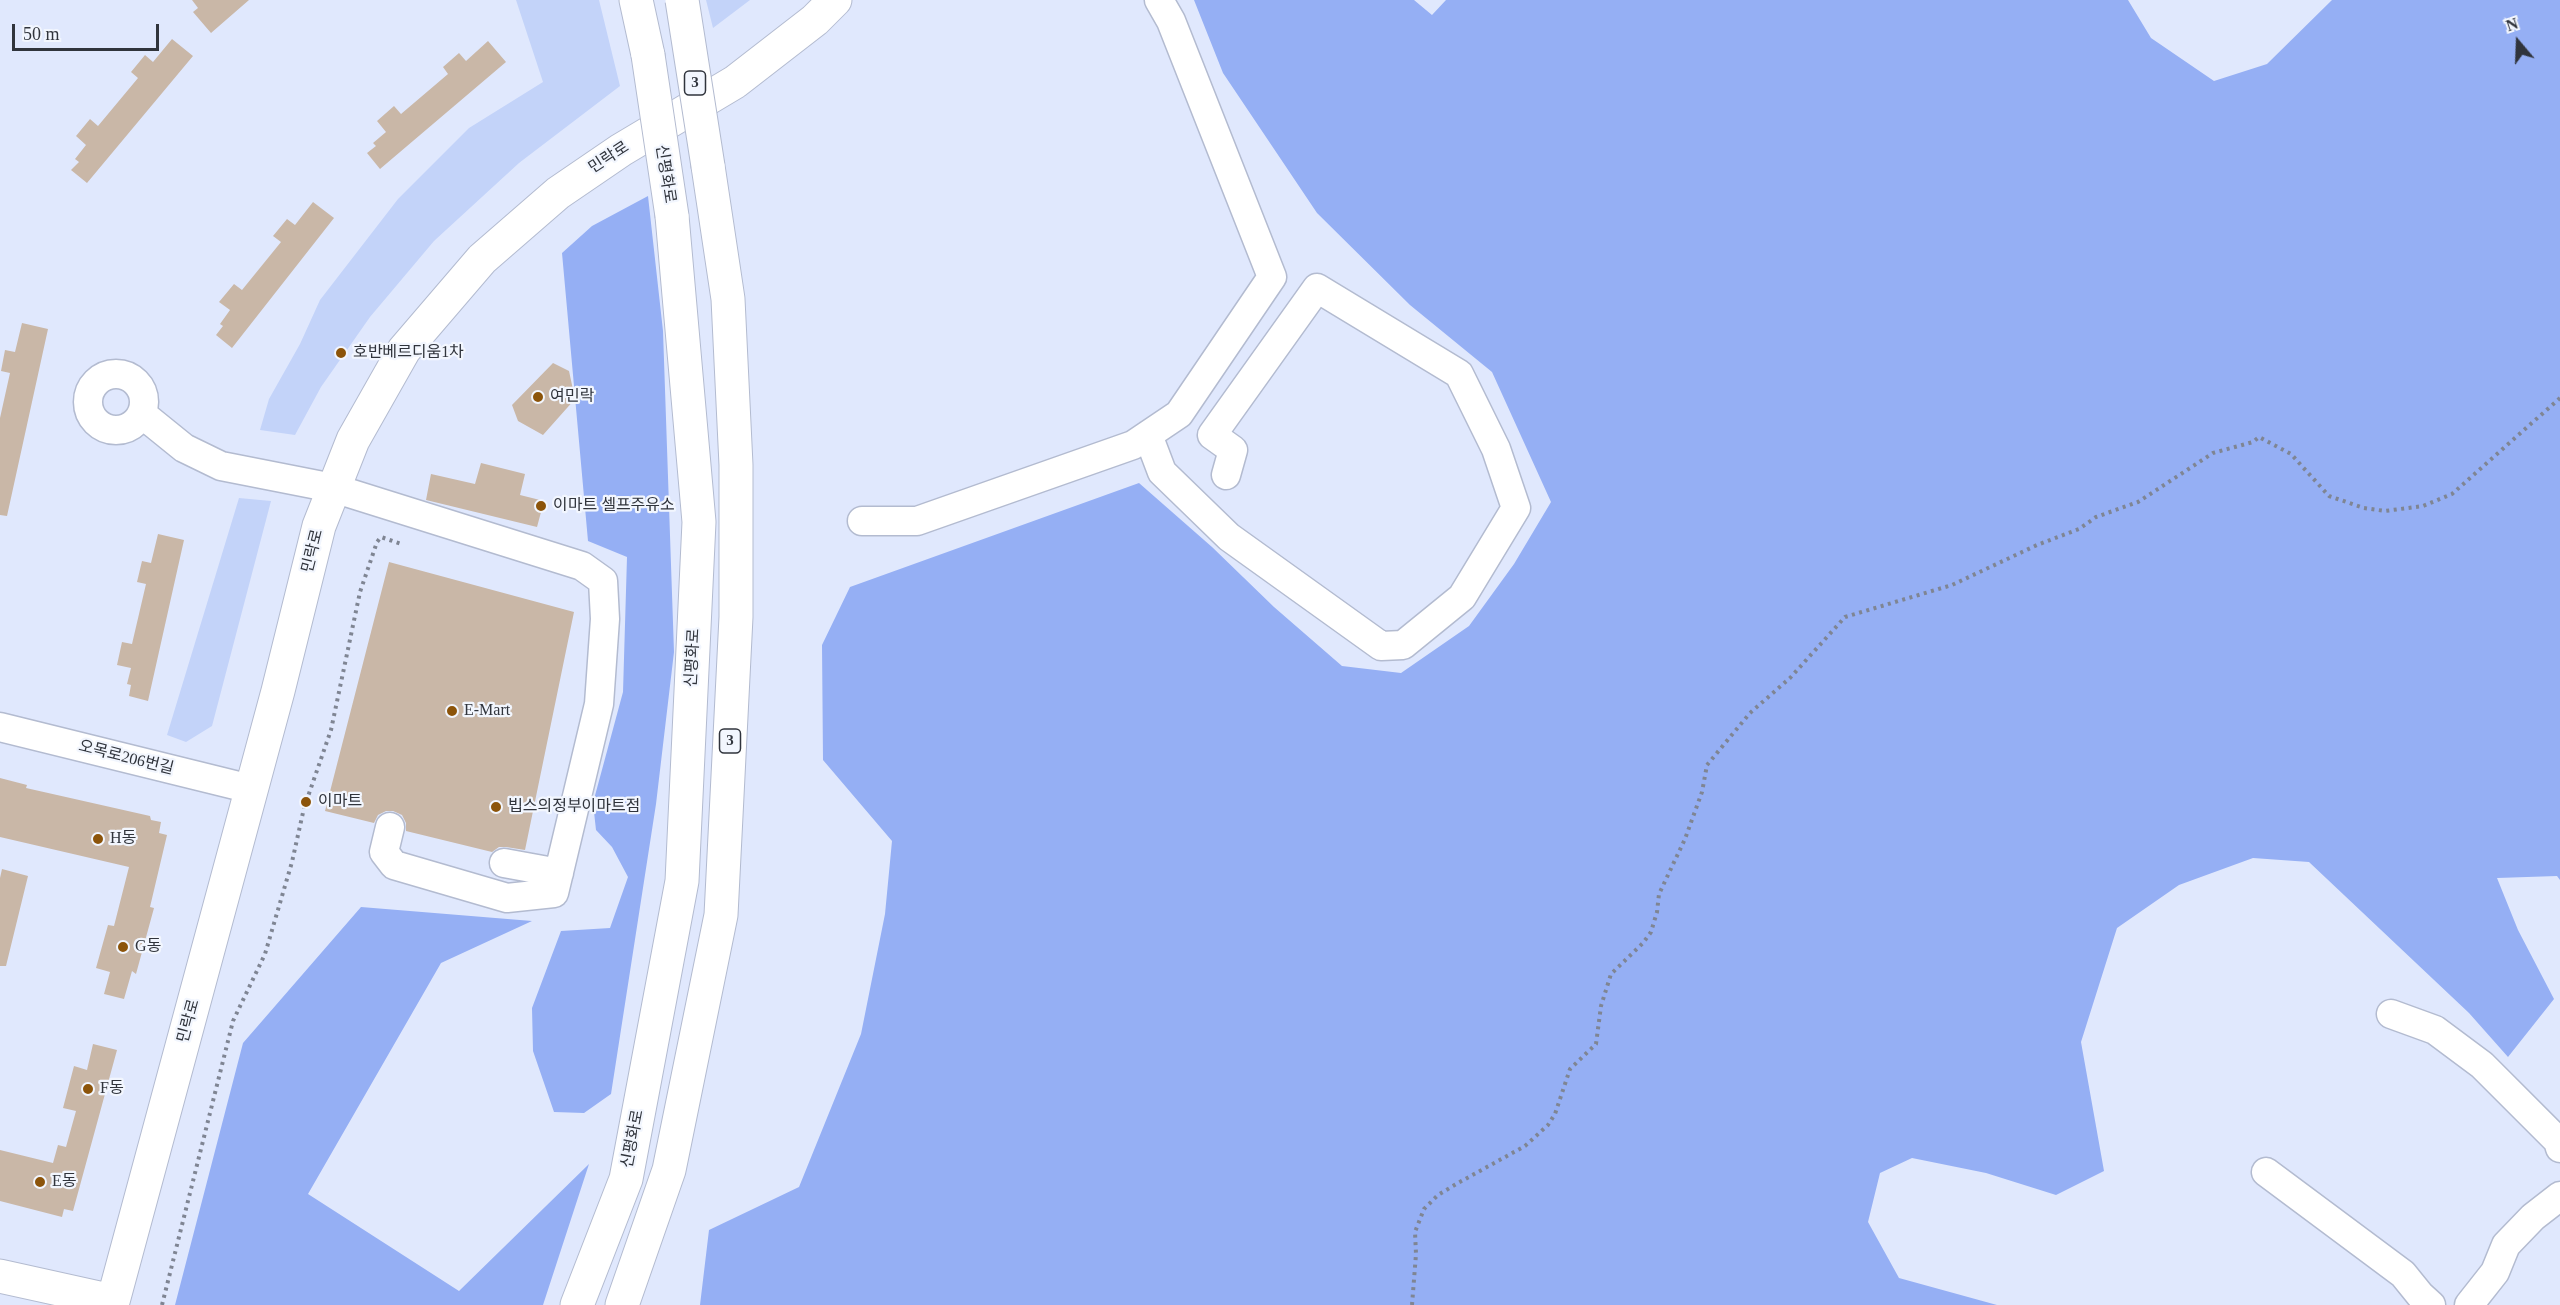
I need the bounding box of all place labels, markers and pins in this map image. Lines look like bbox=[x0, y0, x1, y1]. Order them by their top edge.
place label: 호반베르디움1차 bbox=[353, 343, 464, 363]
marker: 호반베르디움1차 bbox=[334, 346, 348, 360]
place label: 여민락 bbox=[550, 387, 594, 407]
marker: 여민락 bbox=[531, 390, 545, 404]
place label: 이마트 셀프주유소 bbox=[553, 496, 675, 516]
marker: 이마트 셀프주유소 bbox=[534, 499, 548, 513]
place label: E-Mart bbox=[464, 701, 510, 721]
marker: E-Mart bbox=[445, 704, 459, 718]
place label: 이마트 bbox=[318, 792, 362, 812]
marker: 이마트 bbox=[299, 795, 313, 809]
place label: 빕스의정부이마트점 bbox=[508, 797, 640, 817]
marker: 빕스의정부이마트점 bbox=[489, 800, 503, 814]
place label: H동 bbox=[110, 829, 136, 849]
marker: H동 bbox=[91, 832, 105, 846]
place label: G동 bbox=[135, 937, 161, 957]
marker: G동 bbox=[116, 940, 130, 954]
place label: F동 bbox=[100, 1079, 124, 1099]
marker: F동 bbox=[81, 1082, 95, 1096]
place label: E동 bbox=[52, 1172, 76, 1192]
marker: E동 bbox=[33, 1175, 47, 1189]

